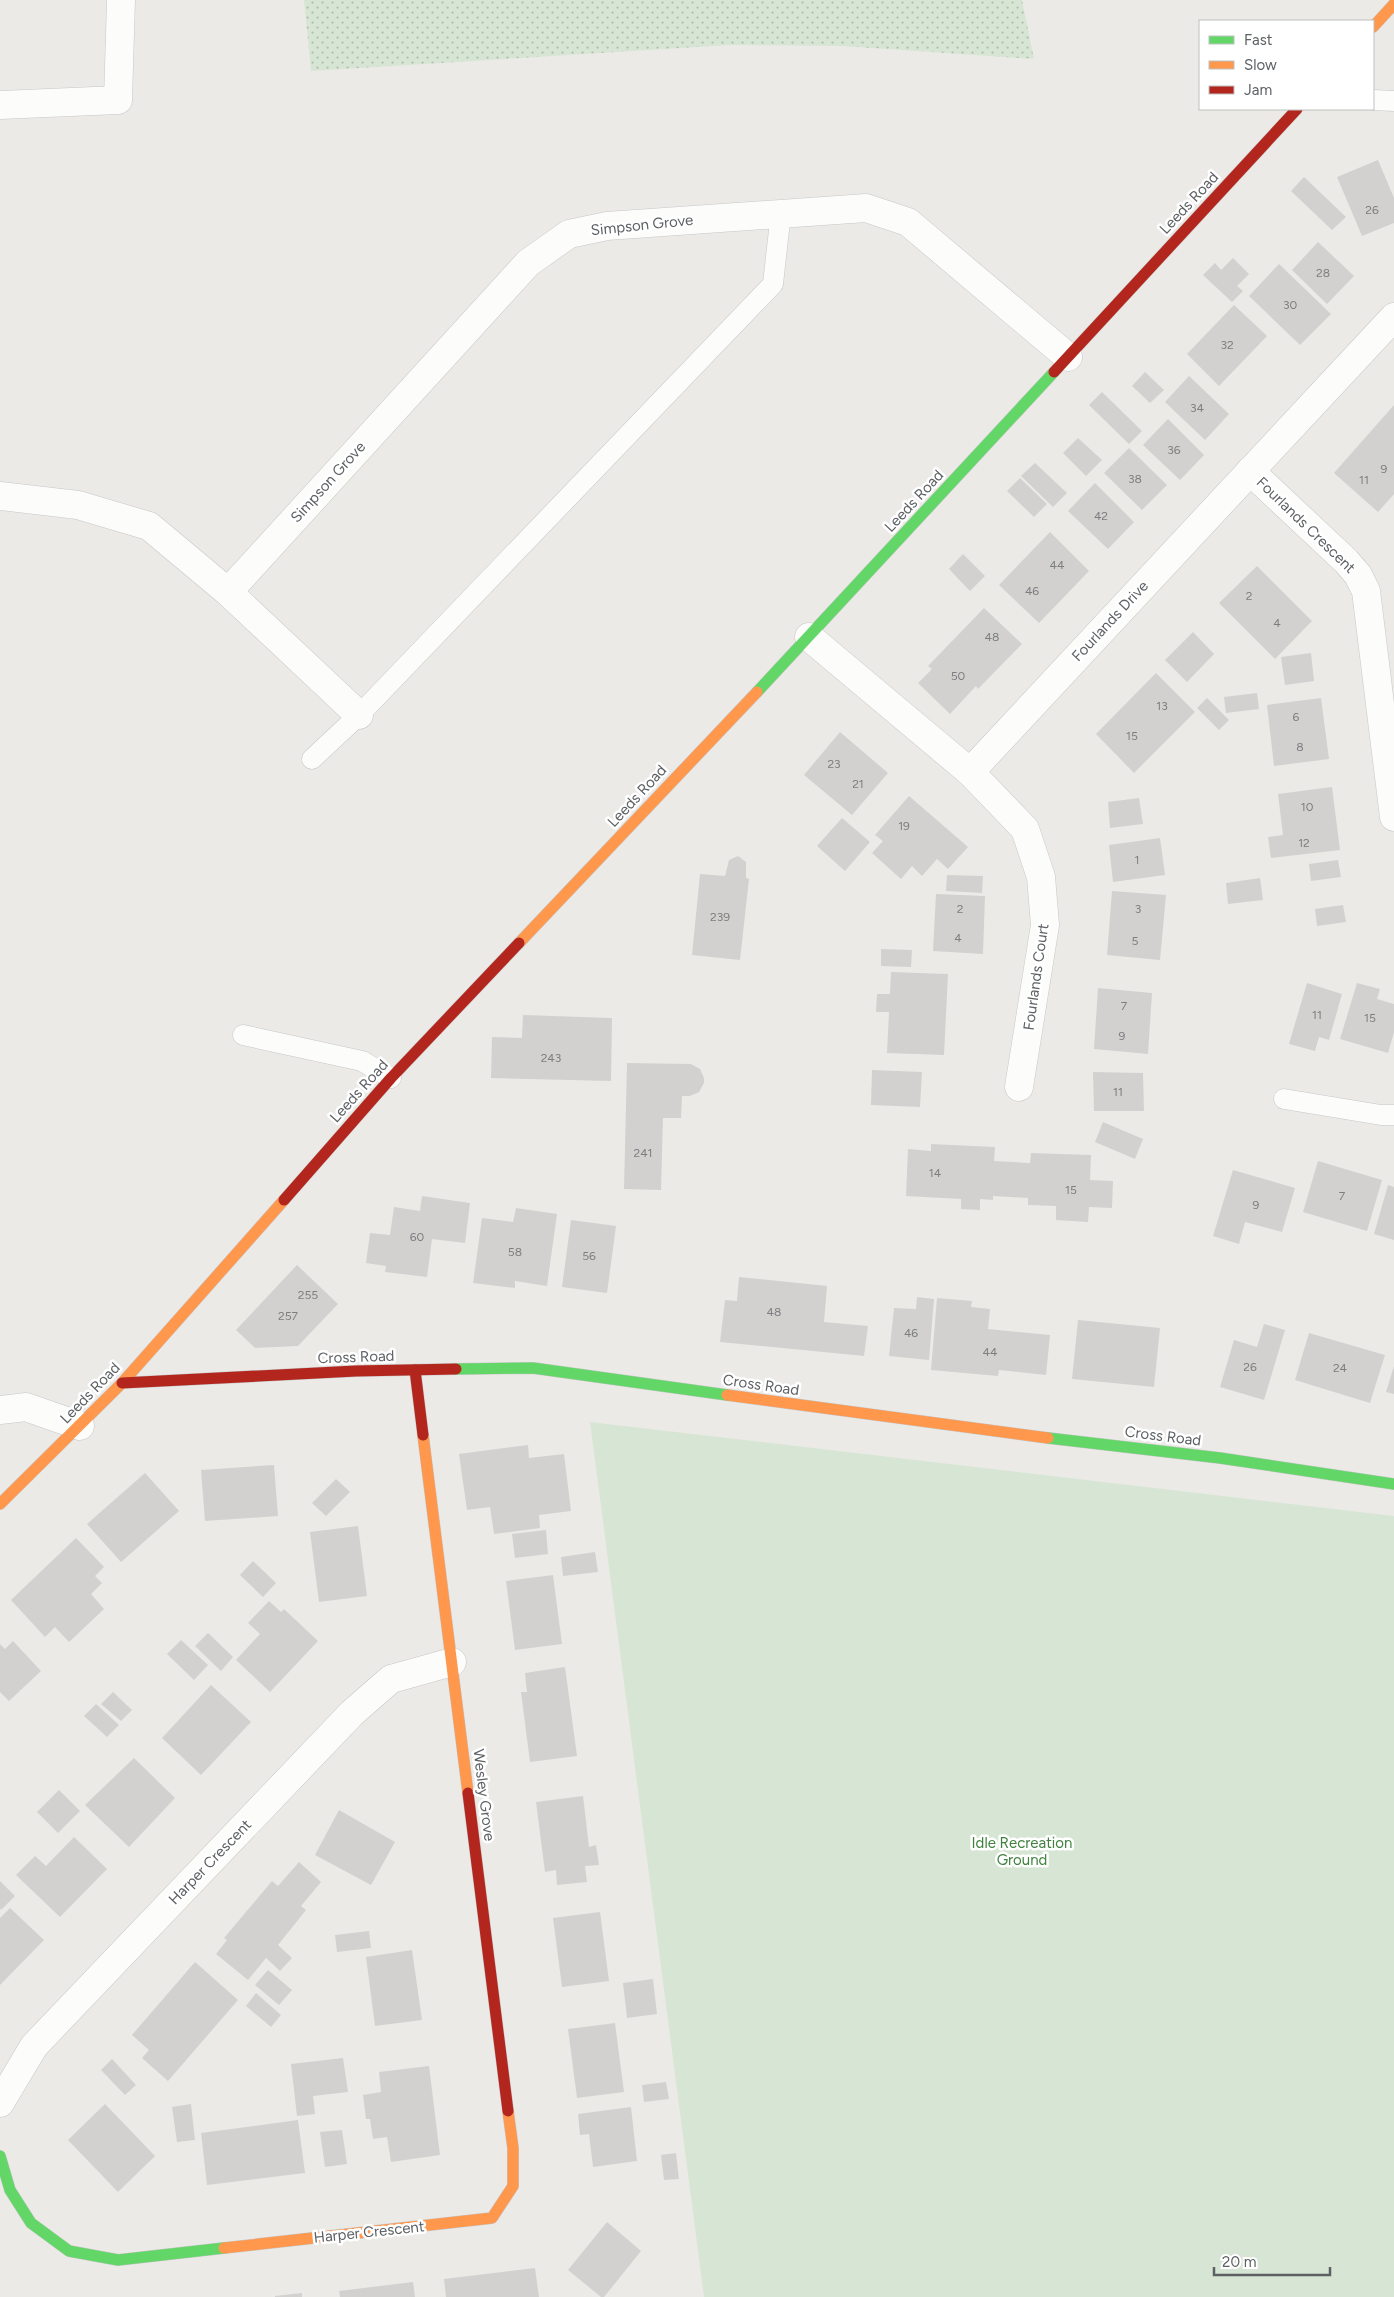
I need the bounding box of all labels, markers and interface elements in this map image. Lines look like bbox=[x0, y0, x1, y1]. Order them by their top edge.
legend bbox=[1199, 20, 1374, 110]
text: Fast bbox=[1244, 31, 1273, 49]
text: Slow bbox=[1244, 56, 1277, 74]
text: Jam bbox=[1244, 81, 1272, 99]
street label: Leeds Road bbox=[1156, 168, 1222, 238]
house number: 26 bbox=[1365, 203, 1379, 217]
street label: Simpson Grove bbox=[590, 211, 694, 239]
house number: 28 bbox=[1316, 266, 1330, 280]
house number: 30 bbox=[1283, 298, 1297, 312]
house number: 32 bbox=[1220, 338, 1234, 352]
house number: 34 bbox=[1190, 401, 1205, 415]
street label: Simpson Grove bbox=[287, 438, 369, 526]
house number: 36 bbox=[1167, 443, 1181, 457]
house number: 9 bbox=[1381, 462, 1388, 476]
street label: Leeds Road bbox=[881, 466, 947, 536]
house number: 38 bbox=[1128, 472, 1142, 486]
street label: Fourlands Crescent bbox=[1253, 473, 1359, 577]
house number: 11 bbox=[1359, 473, 1369, 487]
house number: 42 bbox=[1094, 509, 1108, 523]
house number: 44 bbox=[1050, 558, 1065, 572]
street label: Fourlands Drive bbox=[1068, 577, 1152, 665]
house number: 46 bbox=[1025, 584, 1039, 598]
house number: 2 bbox=[1246, 589, 1252, 603]
house number: 4 bbox=[1273, 616, 1281, 630]
house number: 48 bbox=[985, 630, 999, 644]
house number: 50 bbox=[951, 669, 966, 683]
house number: 13 bbox=[1156, 699, 1168, 713]
house number: 6 bbox=[1293, 710, 1300, 724]
house number: 15 bbox=[1126, 729, 1138, 743]
house number: 8 bbox=[1296, 740, 1304, 754]
house number: 23 bbox=[827, 757, 841, 771]
street label: Leeds Road bbox=[604, 761, 670, 831]
house number: 21 bbox=[852, 777, 864, 791]
house number: 10 bbox=[1301, 800, 1314, 814]
house number: 19 bbox=[898, 819, 910, 833]
house number: 12 bbox=[1298, 836, 1310, 850]
house number: 1 bbox=[1135, 853, 1139, 867]
house number: 2 bbox=[957, 902, 963, 916]
house number: 3 bbox=[1135, 902, 1141, 916]
house number: 239 bbox=[710, 910, 730, 924]
street label: Fourlands Court bbox=[1020, 922, 1052, 1032]
house number: 4 bbox=[954, 931, 962, 945]
house number: 5 bbox=[1132, 934, 1139, 948]
house number: 7 bbox=[1121, 999, 1128, 1013]
house number: 11 bbox=[1312, 1008, 1322, 1022]
house number: 15 bbox=[1364, 1011, 1376, 1025]
house number: 9 bbox=[1119, 1029, 1126, 1043]
house number: 243 bbox=[541, 1051, 561, 1065]
street label: Leeds Road bbox=[326, 1056, 392, 1126]
house number: 11 bbox=[1113, 1085, 1123, 1099]
house number: 241 bbox=[633, 1146, 653, 1160]
house number: 14 bbox=[929, 1166, 942, 1180]
house number: 15 bbox=[1065, 1183, 1077, 1197]
house number: 7 bbox=[1339, 1189, 1346, 1203]
house number: 9 bbox=[1253, 1198, 1260, 1212]
house number: 60 bbox=[410, 1230, 425, 1244]
house number: 58 bbox=[508, 1245, 522, 1259]
house number: 56 bbox=[582, 1249, 596, 1263]
house number: 255 bbox=[298, 1288, 318, 1302]
house number: 48 bbox=[767, 1305, 781, 1319]
house number: 257 bbox=[278, 1309, 299, 1323]
house number: 46 bbox=[904, 1326, 918, 1340]
house number: 44 bbox=[983, 1345, 998, 1359]
street label: Cross Road bbox=[317, 1347, 395, 1367]
street label: Leeds Road bbox=[56, 1359, 124, 1427]
house number: 26 bbox=[1243, 1360, 1257, 1374]
house number: 24 bbox=[1333, 1361, 1348, 1375]
street label: Cross Road bbox=[722, 1371, 800, 1399]
street label: Cross Road bbox=[1124, 1422, 1202, 1450]
street label: Wesley Grove bbox=[469, 1748, 499, 1842]
street label: Harper Crescent bbox=[165, 1816, 255, 1908]
park label: Idle Recreation Ground bbox=[972, 1834, 1072, 1869]
street label: Harper Crescent bbox=[313, 2217, 426, 2247]
scale bar bbox=[1214, 2244, 1330, 2276]
text: 20 m bbox=[1222, 2253, 1256, 2271]

